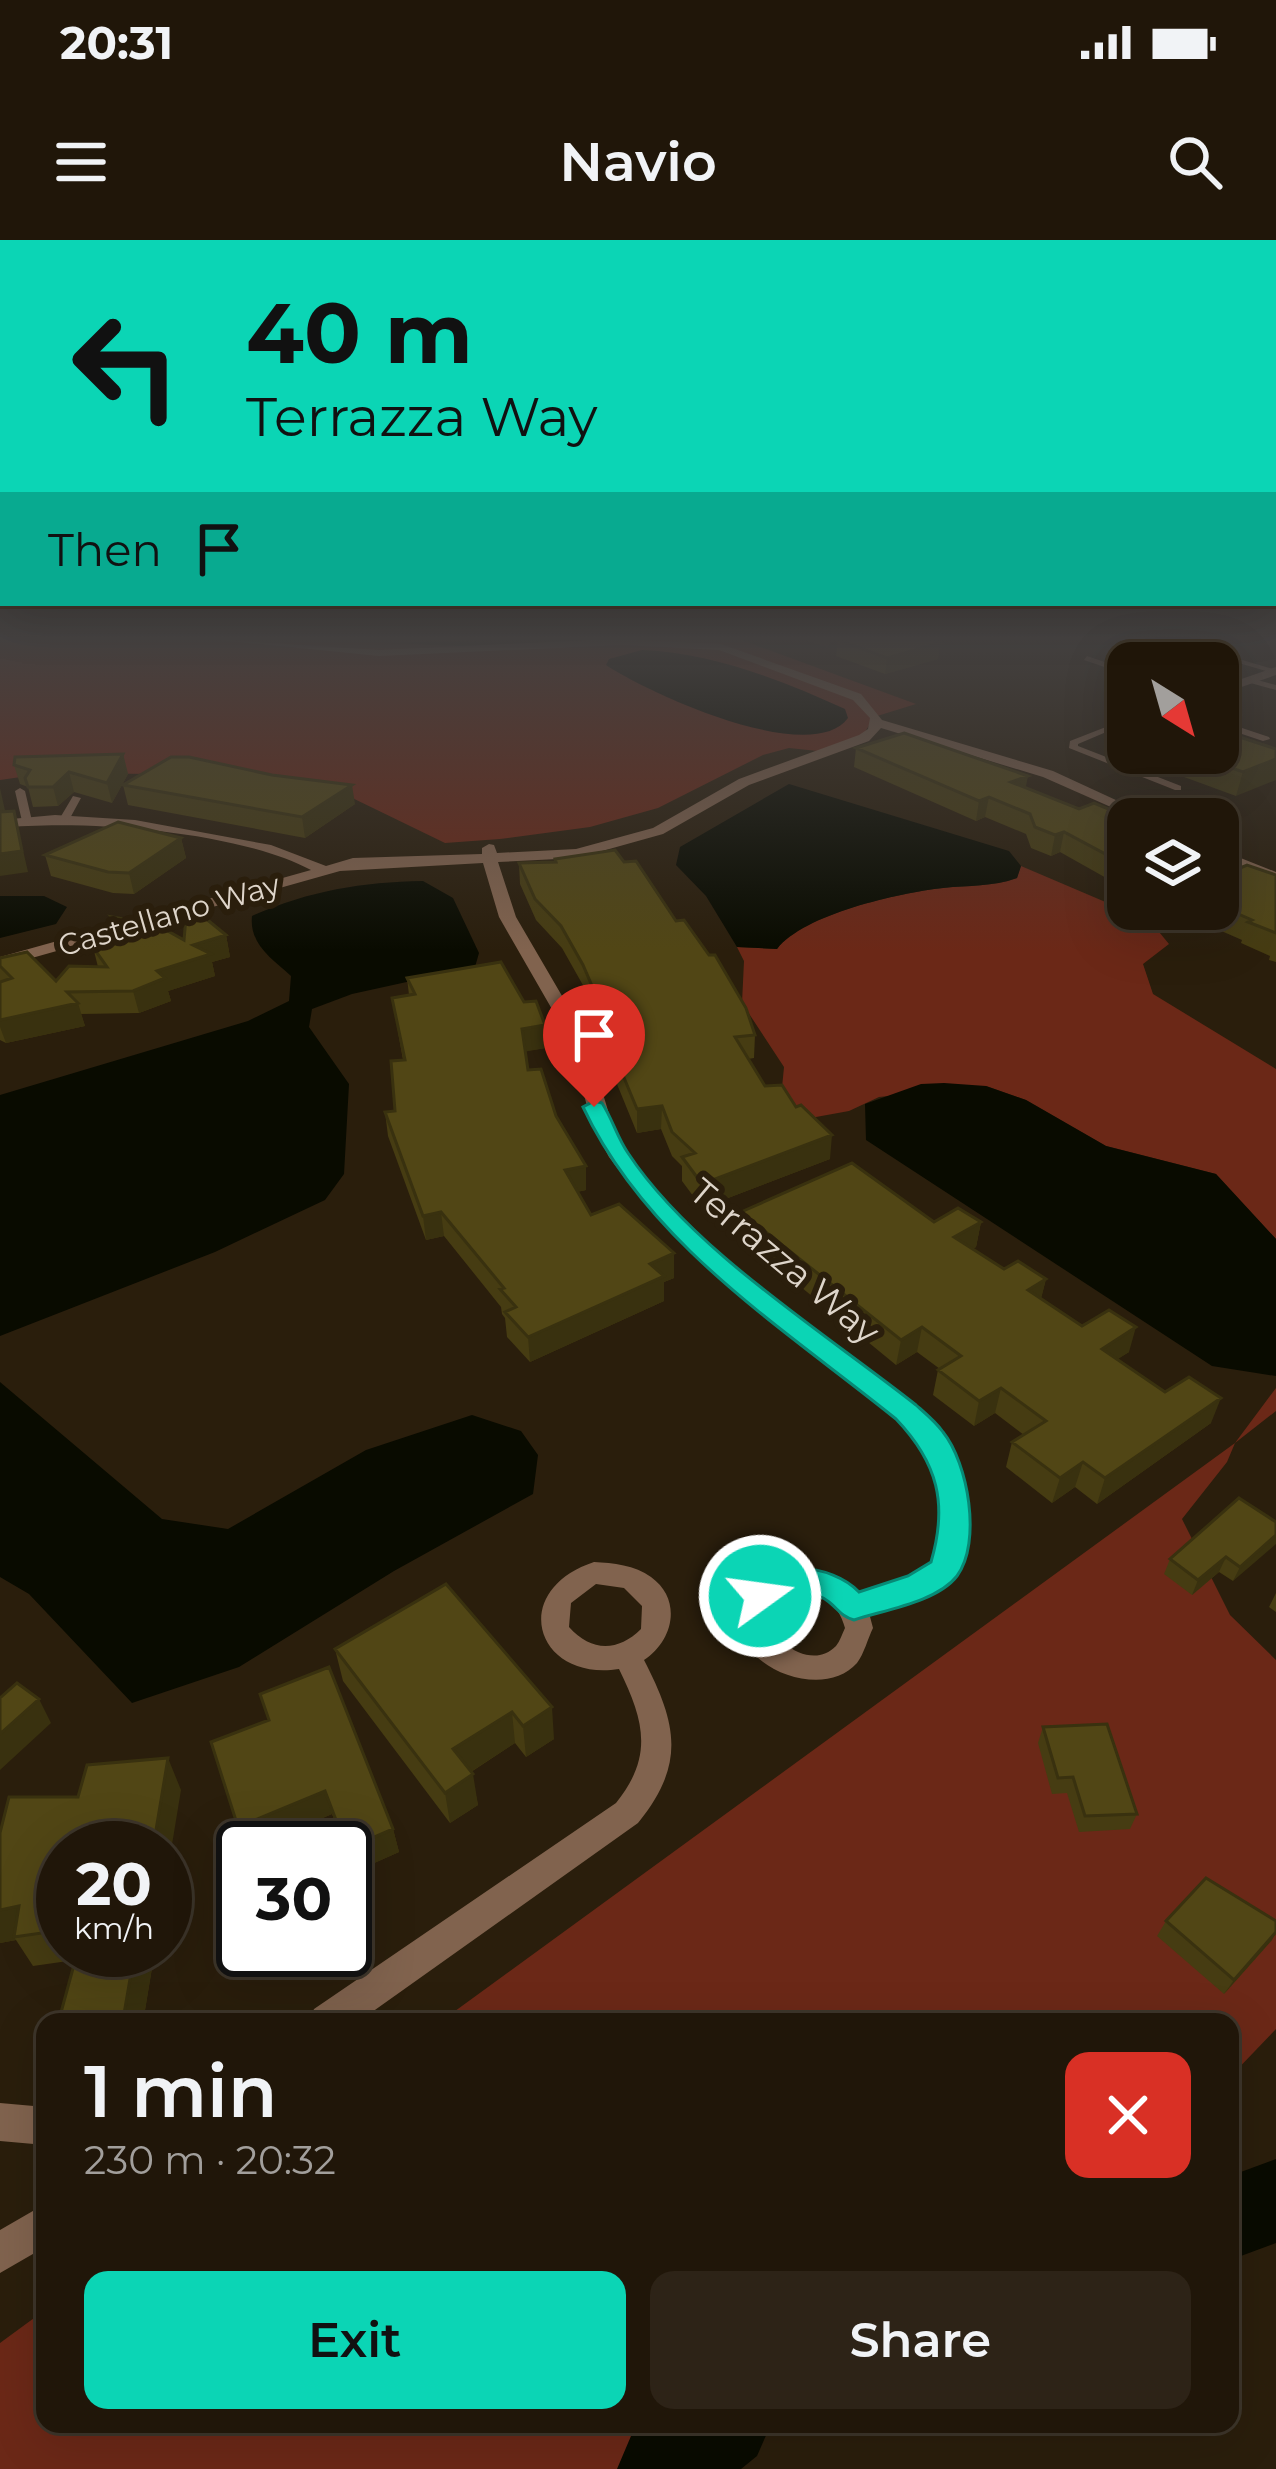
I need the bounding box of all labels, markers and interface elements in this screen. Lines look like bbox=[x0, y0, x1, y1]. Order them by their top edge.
text: 20:31 bbox=[60, 15, 173, 70]
icon: menu bbox=[48, 129, 114, 195]
text: Navio bbox=[559, 129, 717, 195]
icon: search bbox=[1162, 129, 1228, 195]
text: 40 m bbox=[246, 282, 473, 384]
icon: left bbox=[48, 288, 204, 444]
text: Terrazza Way bbox=[246, 384, 598, 450]
icon: arrive bbox=[186, 516, 252, 582]
text: Then bbox=[48, 522, 162, 577]
north arrow bbox=[1107, 642, 1239, 774]
map controls bbox=[1107, 642, 1239, 930]
button: layers bbox=[1107, 798, 1239, 930]
street label: Castellano Way bbox=[54, 865, 285, 964]
pin bbox=[543, 984, 645, 1107]
icon: arrive bbox=[561, 1002, 627, 1068]
street label: Terrazza Way bbox=[681, 1169, 889, 1353]
position arrow bbox=[697, 1533, 823, 1659]
speed limit sign: 30 bbox=[216, 1821, 372, 1977]
text: 20 bbox=[76, 1847, 152, 1920]
text: km/h bbox=[74, 1910, 154, 1947]
text: 1 min bbox=[84, 2047, 277, 2135]
button: close bbox=[1065, 2052, 1191, 2178]
text: 230 m · 20:32 bbox=[84, 2136, 336, 2184]
button: Exit bbox=[84, 2271, 626, 2409]
button: Share bbox=[650, 2271, 1191, 2409]

